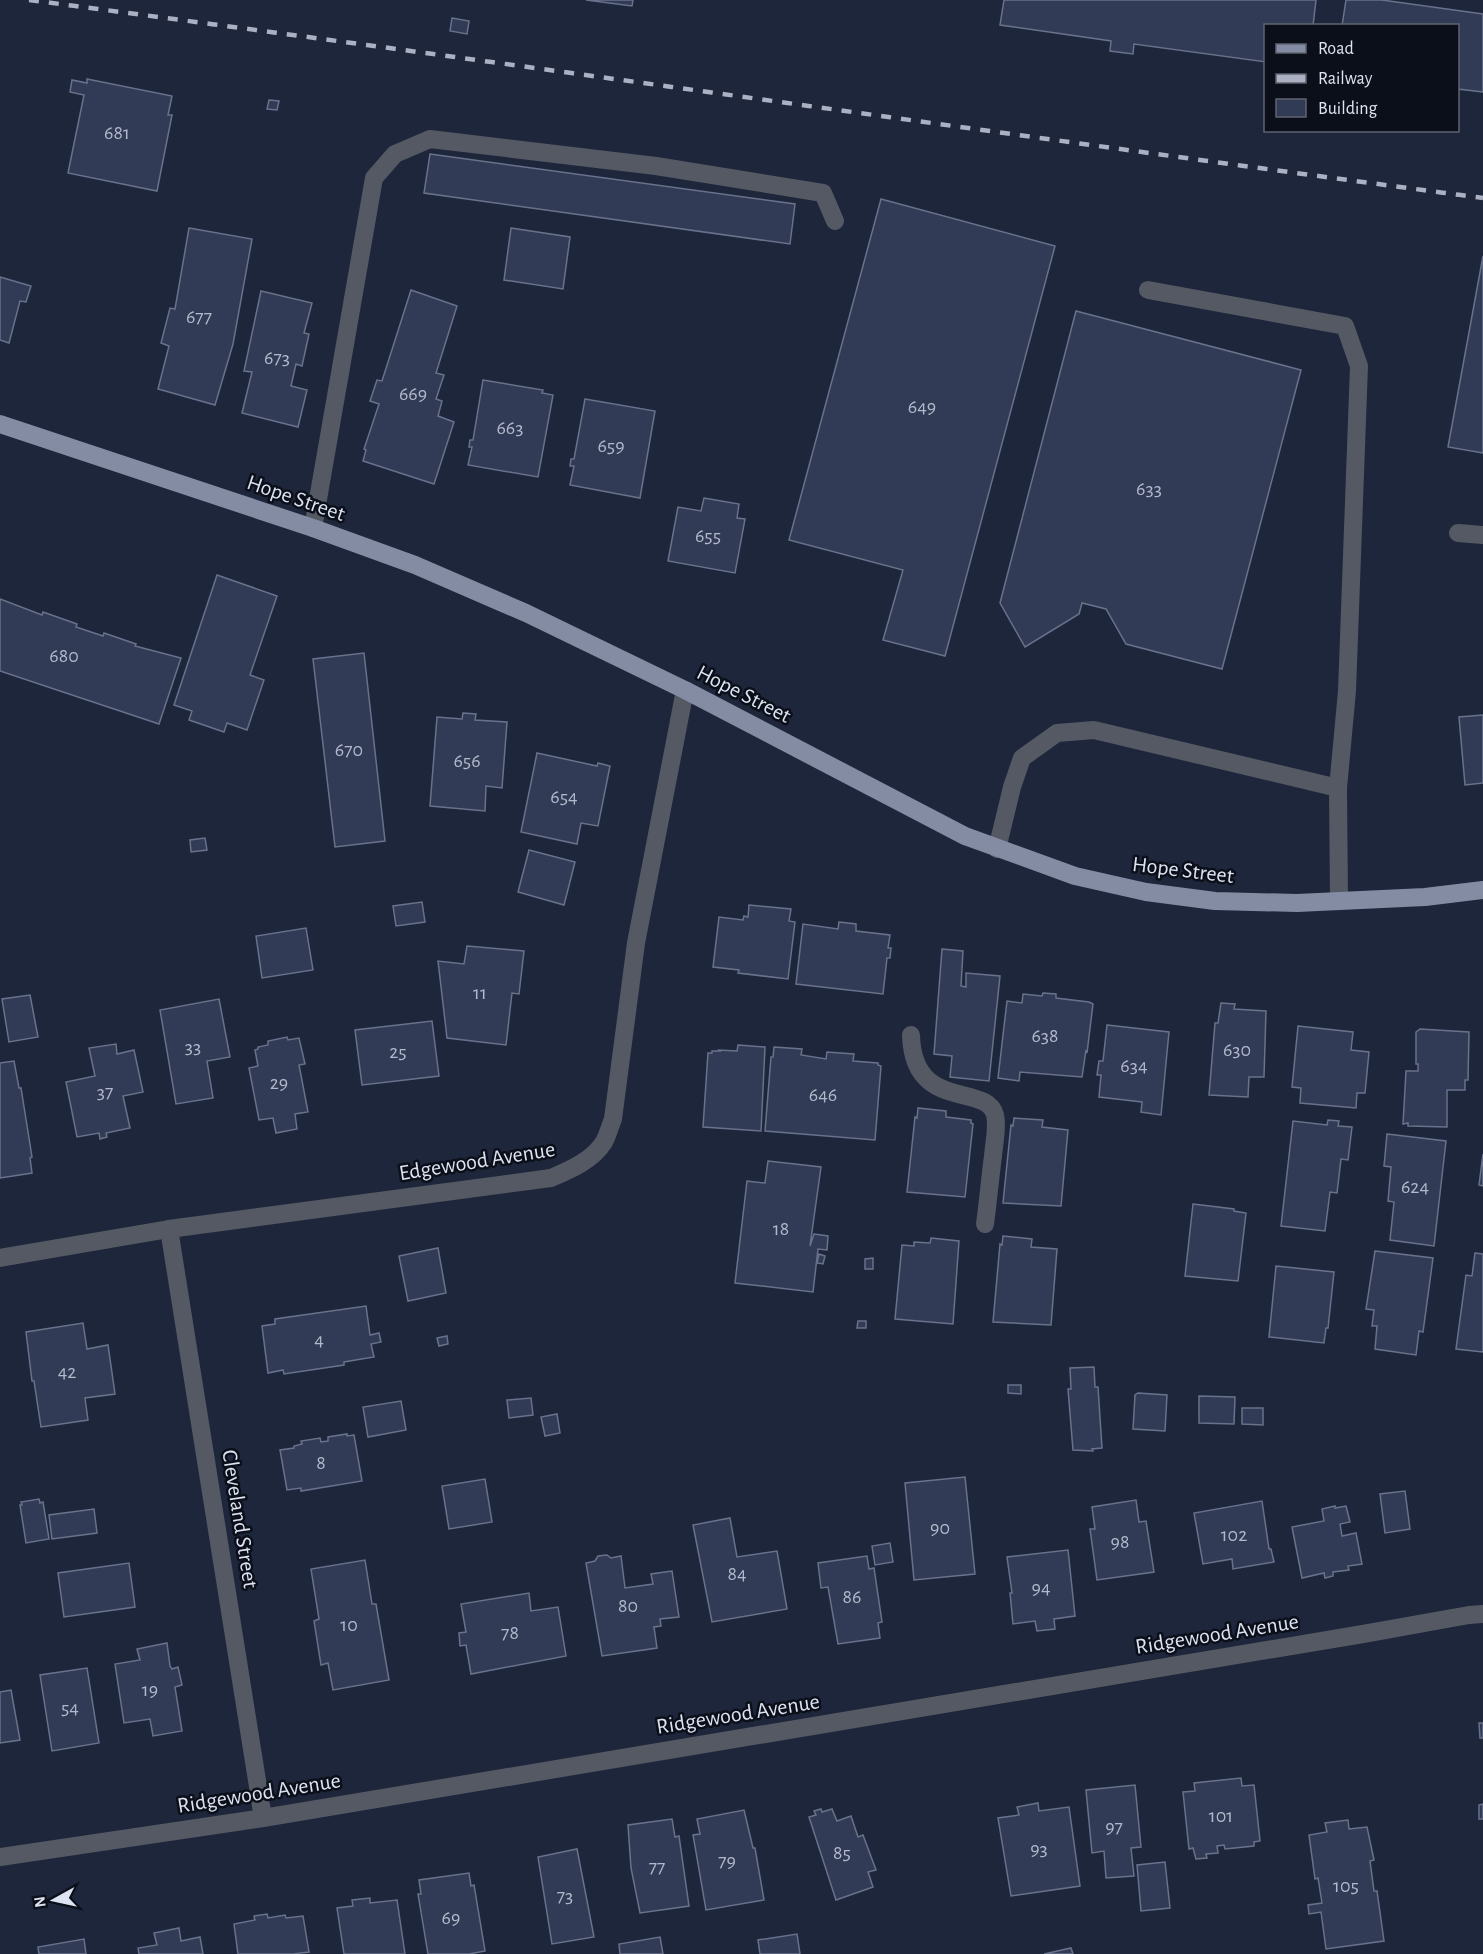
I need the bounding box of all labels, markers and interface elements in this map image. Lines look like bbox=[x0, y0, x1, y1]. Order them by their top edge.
legend bbox=[1264, 24, 1459, 132]
text: Road bbox=[1318, 40, 1354, 58]
text: Railway bbox=[1318, 70, 1373, 88]
text: Building bbox=[1318, 100, 1378, 118]
house number: 681 bbox=[104, 123, 130, 143]
house number: 677 bbox=[186, 307, 212, 327]
house number: 673 bbox=[264, 348, 290, 368]
house number: 669 bbox=[399, 384, 427, 404]
house number: 649 bbox=[908, 397, 936, 417]
house number: 663 bbox=[496, 418, 524, 438]
house number: 659 bbox=[597, 436, 625, 456]
street label: Hope Street bbox=[244, 471, 348, 525]
house number: 633 bbox=[1136, 479, 1162, 499]
house number: 655 bbox=[695, 526, 721, 546]
house number: 680 bbox=[49, 646, 79, 666]
street label: Hope Street bbox=[693, 661, 795, 727]
house number: 670 bbox=[335, 740, 363, 760]
house number: 656 bbox=[453, 751, 481, 771]
house number: 654 bbox=[550, 787, 578, 807]
street label: Hope Street bbox=[1131, 853, 1235, 887]
house number: 11 bbox=[473, 983, 487, 1003]
house number: 638 bbox=[1031, 1026, 1059, 1046]
house number: 33 bbox=[185, 1037, 201, 1057]
house number: 630 bbox=[1223, 1040, 1251, 1060]
house number: 25 bbox=[389, 1042, 407, 1062]
house number: 634 bbox=[1120, 1056, 1148, 1076]
house number: 29 bbox=[270, 1073, 288, 1093]
house number: 37 bbox=[97, 1082, 113, 1102]
house number: 646 bbox=[809, 1085, 837, 1105]
street label: Edgewood Avenue bbox=[397, 1138, 557, 1184]
house number: 624 bbox=[1401, 1177, 1429, 1197]
house number: 18 bbox=[773, 1219, 789, 1239]
house number: 4 bbox=[314, 1330, 324, 1350]
house number: 42 bbox=[58, 1362, 76, 1382]
street label: Cleveland Street bbox=[218, 1448, 262, 1590]
house number: 8 bbox=[316, 1453, 326, 1473]
house number: 90 bbox=[930, 1518, 950, 1538]
house number: 102 bbox=[1221, 1525, 1247, 1545]
house number: 98 bbox=[1111, 1532, 1129, 1552]
house number: 84 bbox=[727, 1564, 747, 1584]
house number: 94 bbox=[1031, 1578, 1051, 1598]
house number: 86 bbox=[843, 1587, 861, 1607]
house number: 80 bbox=[618, 1596, 638, 1616]
street label: Ridgewood Avenue bbox=[1134, 1610, 1300, 1658]
house number: 10 bbox=[340, 1615, 358, 1635]
house number: 78 bbox=[501, 1623, 519, 1643]
house number: 19 bbox=[142, 1680, 158, 1700]
street label: Ridgewood Avenue bbox=[655, 1690, 821, 1738]
house number: 54 bbox=[61, 1698, 79, 1718]
street label: Ridgewood Avenue bbox=[176, 1769, 342, 1817]
house number: 101 bbox=[1209, 1806, 1233, 1826]
house number: 97 bbox=[1105, 1817, 1123, 1837]
house number: 93 bbox=[1030, 1839, 1048, 1859]
house number: 85 bbox=[833, 1843, 851, 1863]
house number: 79 bbox=[718, 1851, 736, 1871]
house number: 77 bbox=[649, 1857, 665, 1877]
north arrow bbox=[24, 1870, 84, 1930]
house number: 105 bbox=[1333, 1876, 1359, 1896]
house number: 73 bbox=[557, 1886, 573, 1906]
text: N bbox=[31, 1895, 49, 1909]
house number: 69 bbox=[442, 1908, 460, 1928]

